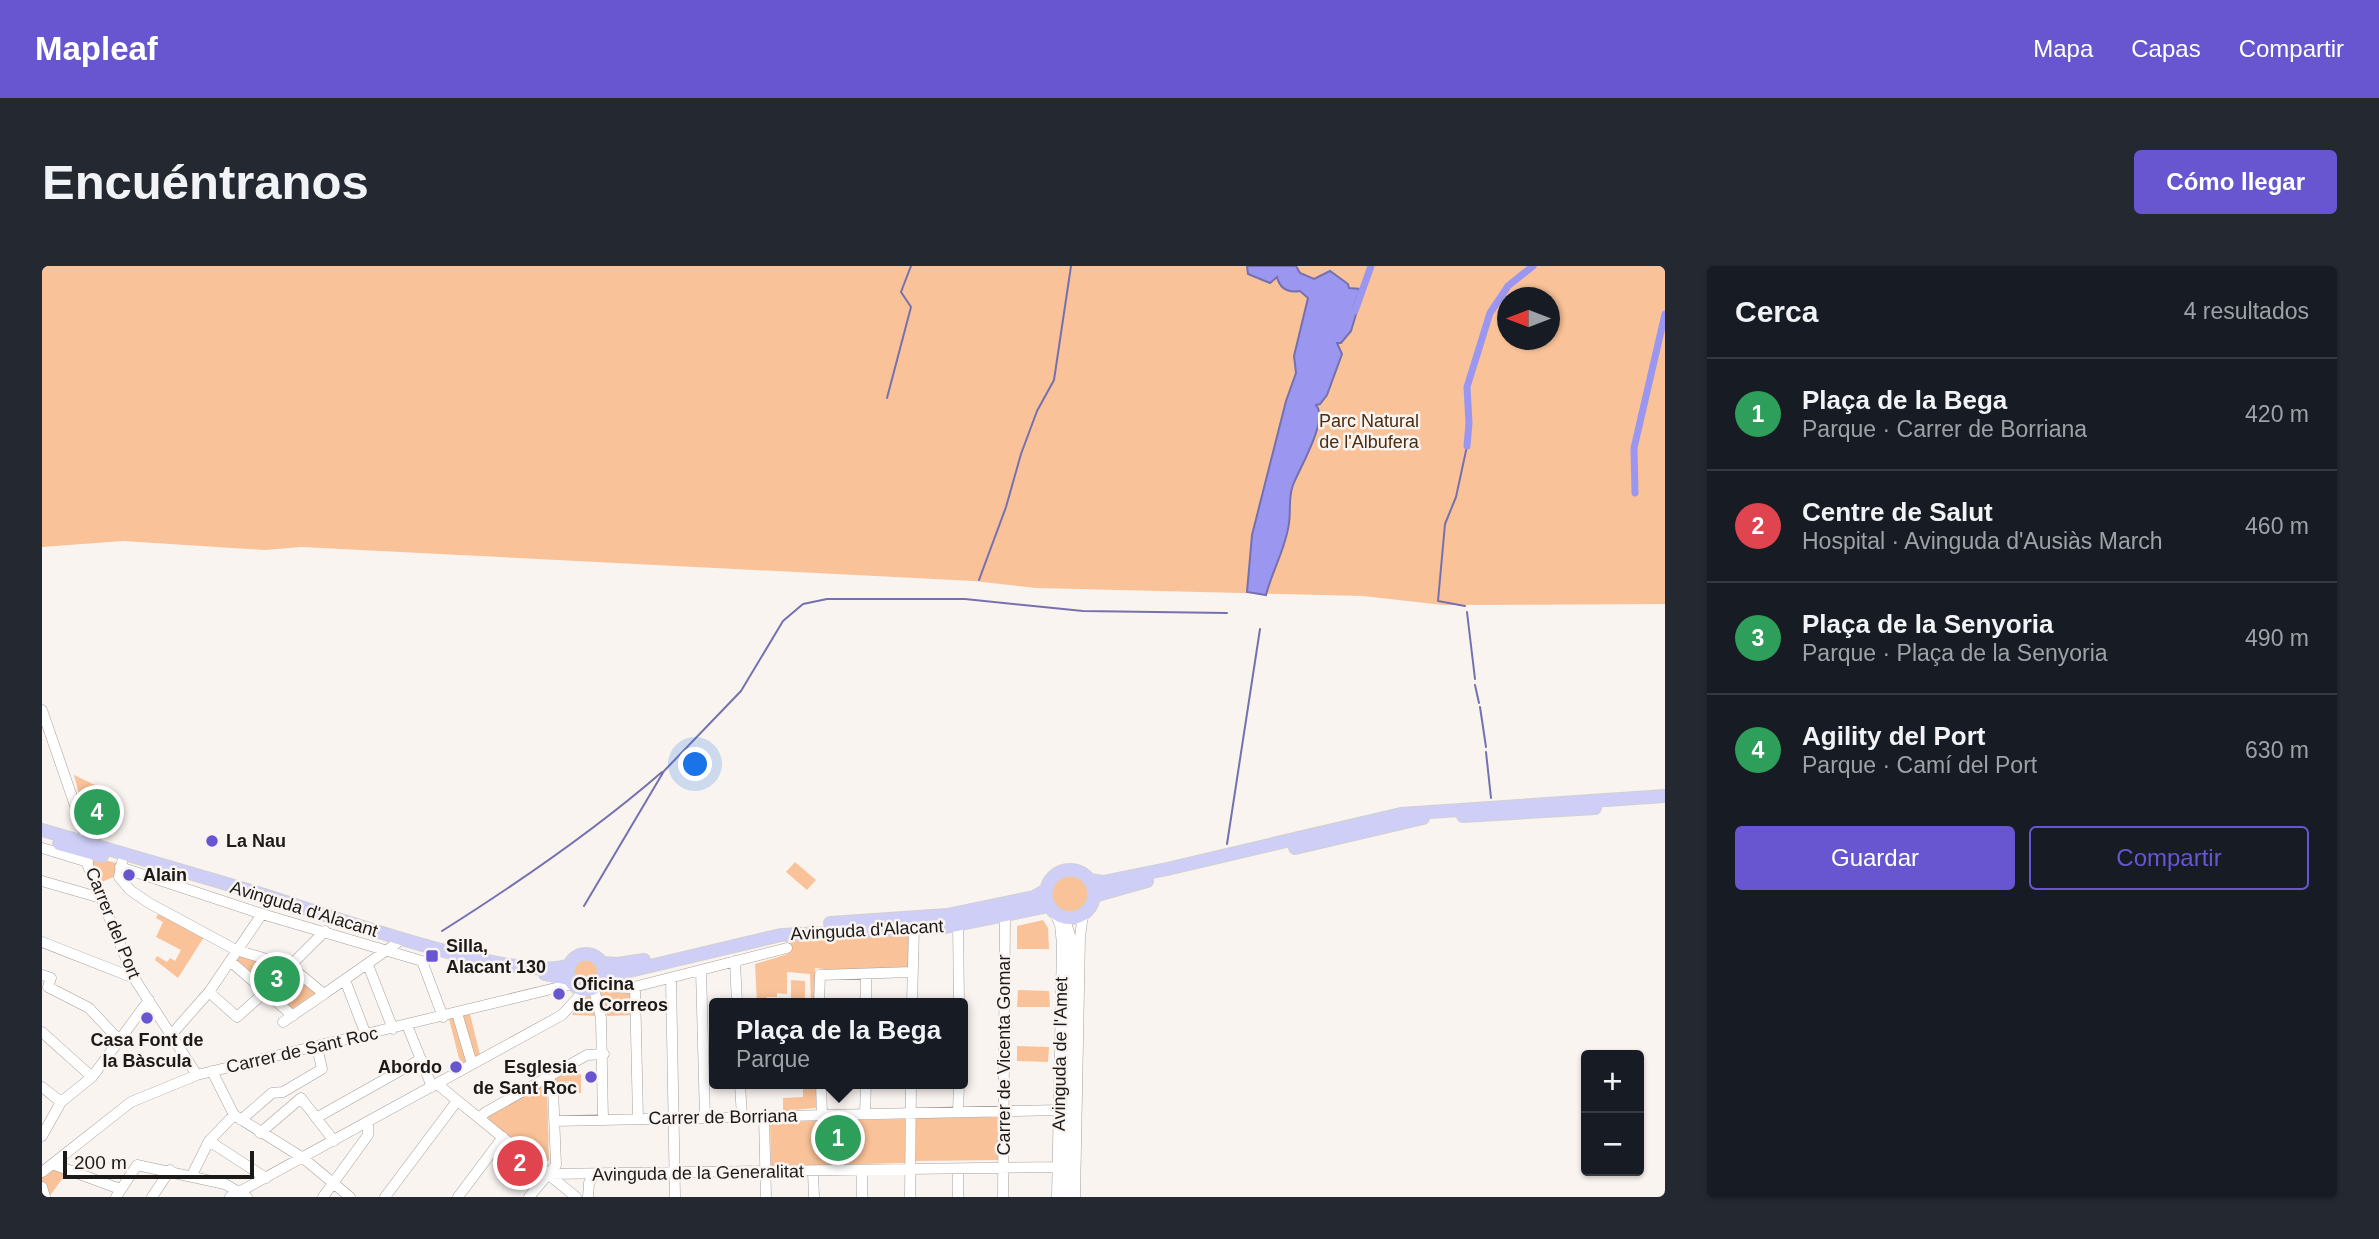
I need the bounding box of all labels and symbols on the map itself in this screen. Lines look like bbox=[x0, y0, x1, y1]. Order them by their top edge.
north arrow bbox=[1497, 287, 1560, 350]
park label: Parc Natural de l'Albufera bbox=[1319, 411, 1420, 452]
your location bbox=[678, 747, 712, 781]
pin: 4 bbox=[74, 786, 120, 838]
place label: La Nau bbox=[226, 831, 286, 851]
marker: La Nau bbox=[204, 833, 220, 849]
street label: Carrer del Port bbox=[82, 865, 144, 981]
place label: Alain bbox=[143, 865, 187, 885]
marker: Alain bbox=[121, 867, 137, 883]
street label: Avinguda d'Alacant bbox=[228, 877, 380, 941]
street label: Avinguda d'Alacant bbox=[790, 916, 944, 944]
place label: Silla, Alacant 130 bbox=[446, 936, 546, 977]
marker: Silla, Alacant 130 bbox=[424, 948, 440, 964]
pin: 3 bbox=[254, 953, 300, 1005]
street label: Carrer de Vicenta Gomar bbox=[994, 955, 1014, 1155]
place label: Oficina de Correos bbox=[573, 974, 668, 1015]
street label: Avinguda de l'Amet bbox=[1049, 977, 1071, 1131]
marker: Oficina de Correos bbox=[551, 986, 567, 1002]
marker: Casa Font de la Bàscula bbox=[139, 1010, 155, 1026]
street label: Carrer de Sant Roc bbox=[224, 1023, 380, 1077]
place label: Casa Font de la Bàscula bbox=[90, 1030, 204, 1071]
place label: Abordo bbox=[378, 1057, 442, 1077]
place label: Esglesia de Sant Roc bbox=[473, 1057, 578, 1098]
marker: Abordo bbox=[448, 1059, 464, 1075]
marker: Esglesia de Sant Roc bbox=[583, 1069, 599, 1085]
street label: Carrer de Borriana bbox=[648, 1106, 799, 1128]
pin: 1 bbox=[815, 1112, 861, 1164]
pin: 2 bbox=[497, 1137, 543, 1189]
scale bar bbox=[63, 1148, 254, 1180]
street label: Avinguda de la Generalitat bbox=[592, 1161, 804, 1185]

